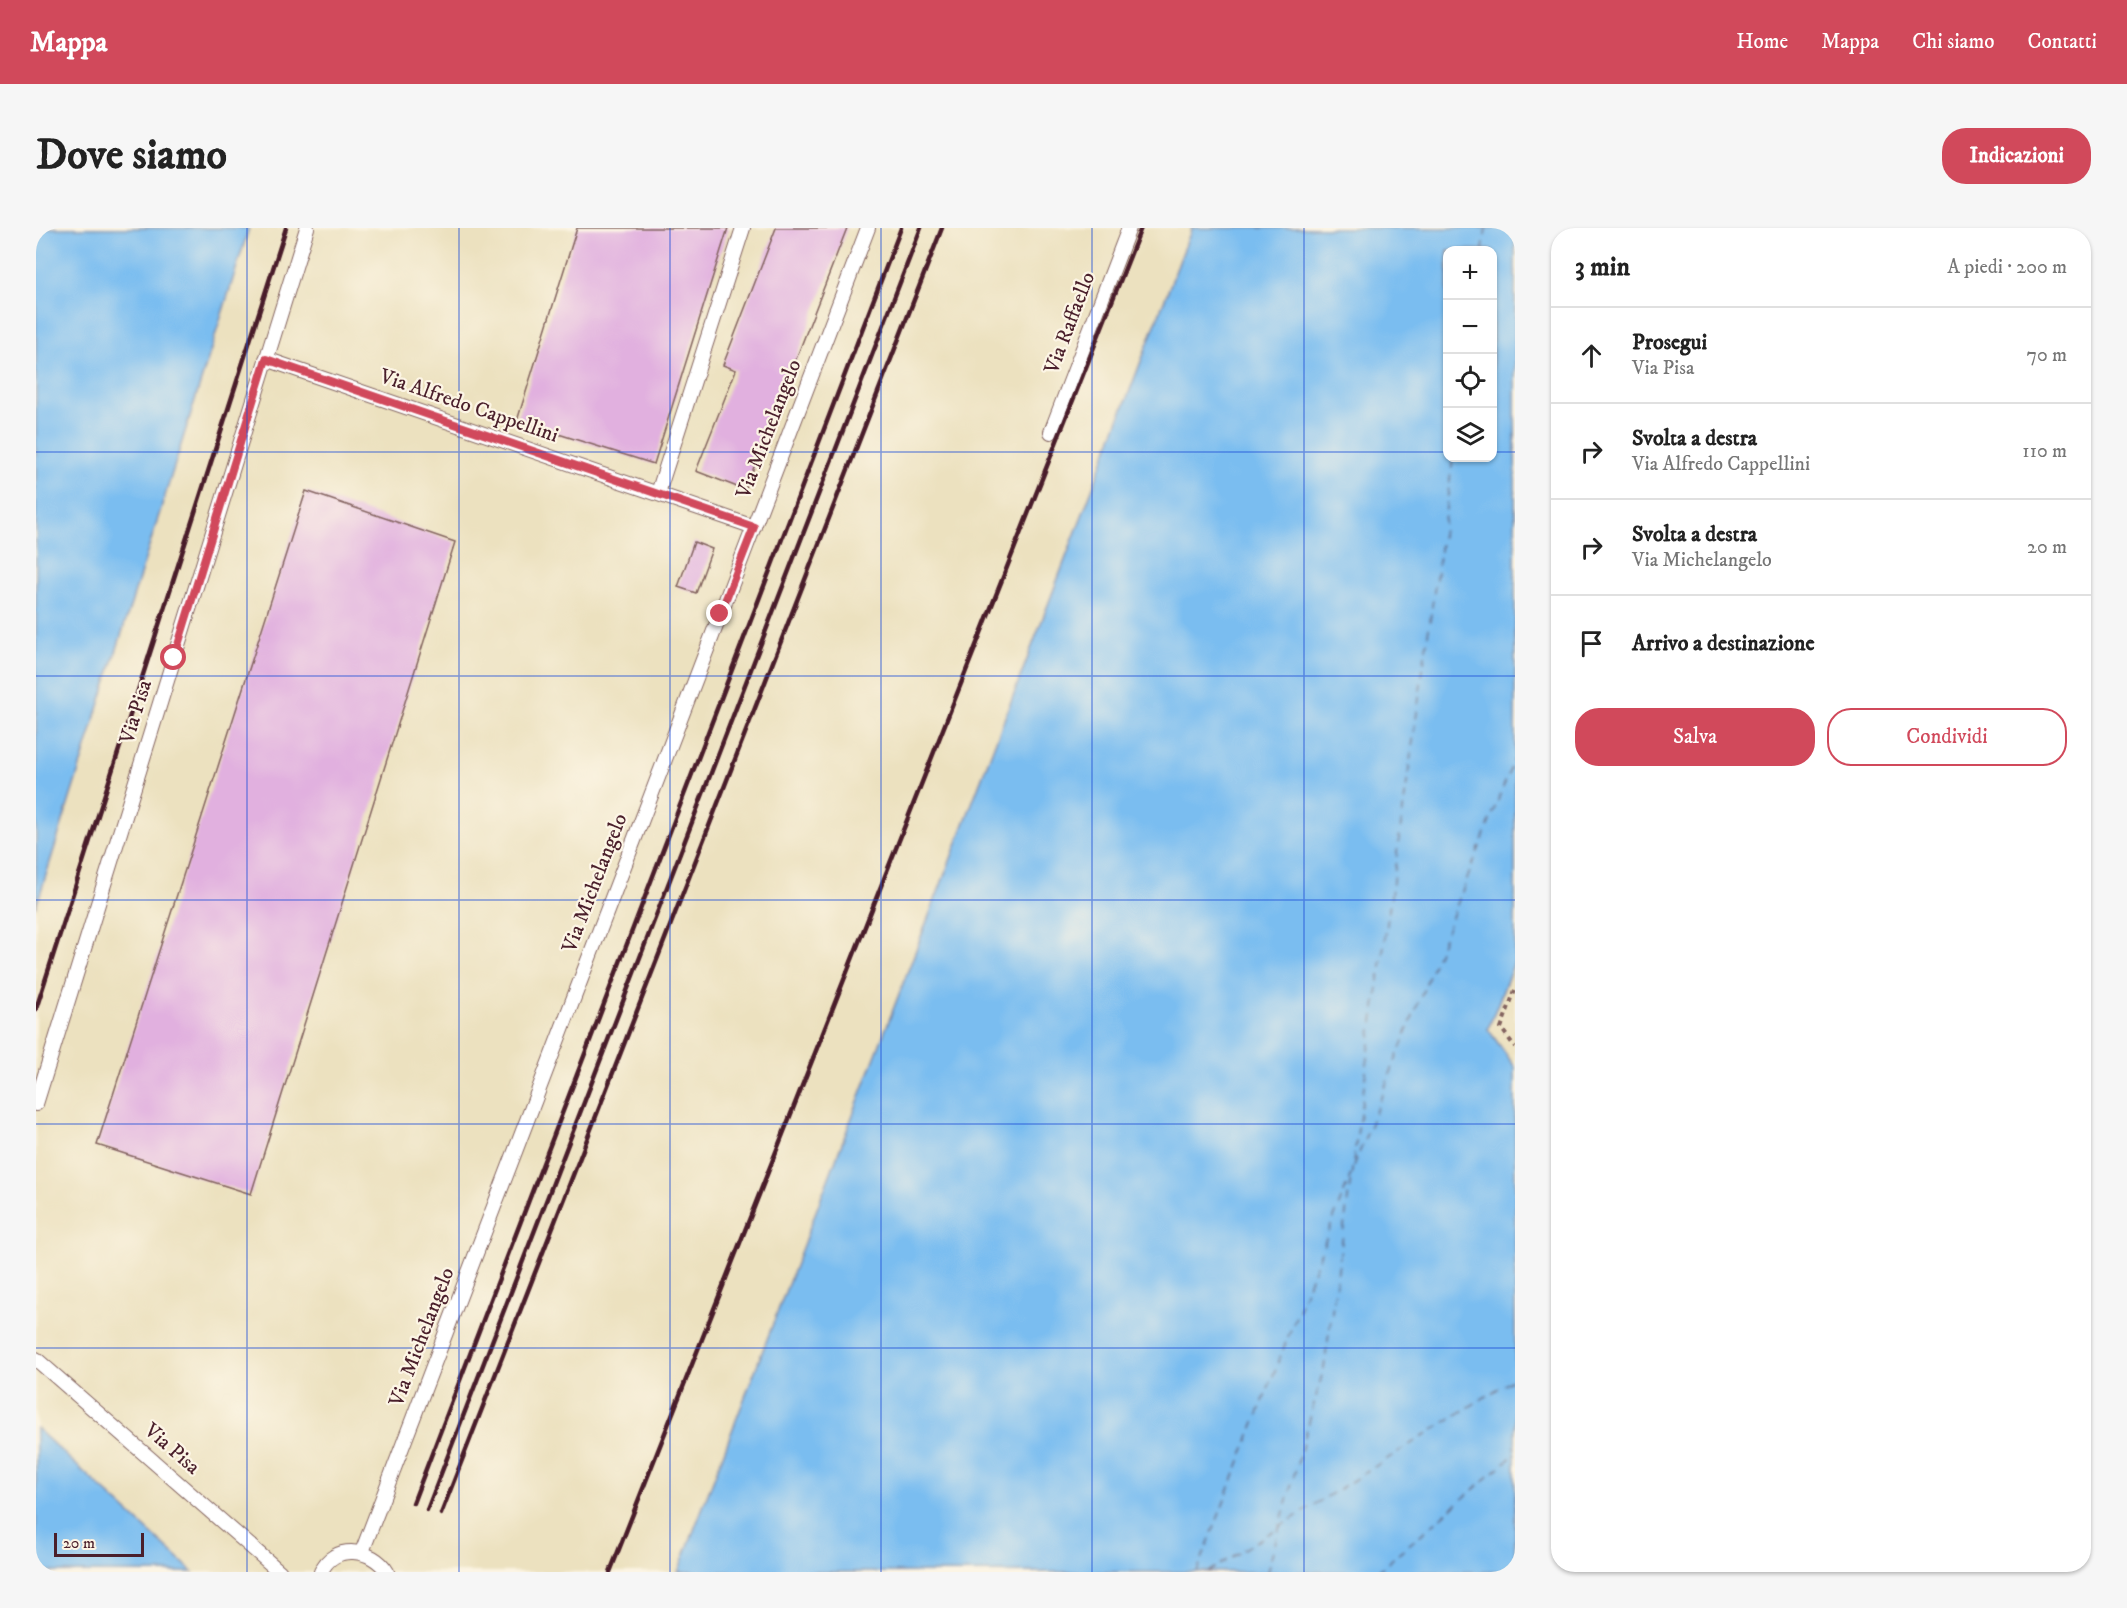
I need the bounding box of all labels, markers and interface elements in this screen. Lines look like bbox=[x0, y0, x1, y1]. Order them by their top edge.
text: Mappa bbox=[30, 25, 108, 60]
text: Home bbox=[1736, 29, 1788, 55]
text: Mappa bbox=[1821, 29, 1879, 55]
text: Chi siamo bbox=[1912, 29, 1994, 55]
text: Contatti bbox=[2027, 29, 2097, 55]
button: Indicazioni bbox=[1942, 128, 2091, 184]
text: Dove siamo bbox=[36, 130, 227, 182]
map controls bbox=[1443, 246, 1497, 462]
button: + bbox=[1443, 246, 1497, 300]
text: 3 min bbox=[1575, 251, 1630, 284]
text: A piedi · 200 m bbox=[1947, 255, 2067, 280]
street label: Via Raffaello bbox=[1038, 268, 1101, 379]
button: − bbox=[1443, 300, 1497, 354]
text: Prosegui bbox=[1632, 329, 1707, 356]
icon: ahead bbox=[1575, 339, 1608, 372]
text: 70 m bbox=[2026, 343, 2067, 368]
button: locate bbox=[1443, 354, 1497, 408]
street label: Via Michelangelo bbox=[730, 356, 807, 503]
text: Via Pisa bbox=[1632, 356, 1694, 381]
street label: Via Alfredo Cappellini bbox=[375, 363, 562, 449]
button: layers bbox=[1443, 408, 1497, 462]
text: Svolta a destra bbox=[1632, 425, 1757, 452]
icon: right bbox=[1575, 435, 1608, 468]
text: 110 m bbox=[2022, 439, 2067, 464]
text: Via Alfredo Cappellini bbox=[1632, 452, 1810, 477]
text: Svolta a destra bbox=[1632, 521, 1757, 548]
icon: right bbox=[1575, 531, 1608, 564]
text: 20 m bbox=[2027, 535, 2067, 560]
text: Via Michelangelo bbox=[1632, 548, 1772, 573]
route end bbox=[706, 600, 732, 626]
icon: arrive bbox=[1575, 627, 1608, 660]
text: Arrivo a destinazione bbox=[1632, 630, 1815, 657]
route start bbox=[160, 644, 186, 670]
street label: Via Pisa bbox=[114, 677, 158, 748]
button: Salva bbox=[1575, 708, 1815, 766]
button: Condividi bbox=[1827, 708, 2067, 766]
street label: Via Michelangelo bbox=[556, 810, 633, 957]
street label: Via Michelangelo bbox=[383, 1264, 460, 1411]
street label: Via Pisa bbox=[138, 1417, 205, 1480]
scale bar bbox=[54, 1530, 144, 1558]
text: 20 m bbox=[63, 1533, 95, 1553]

